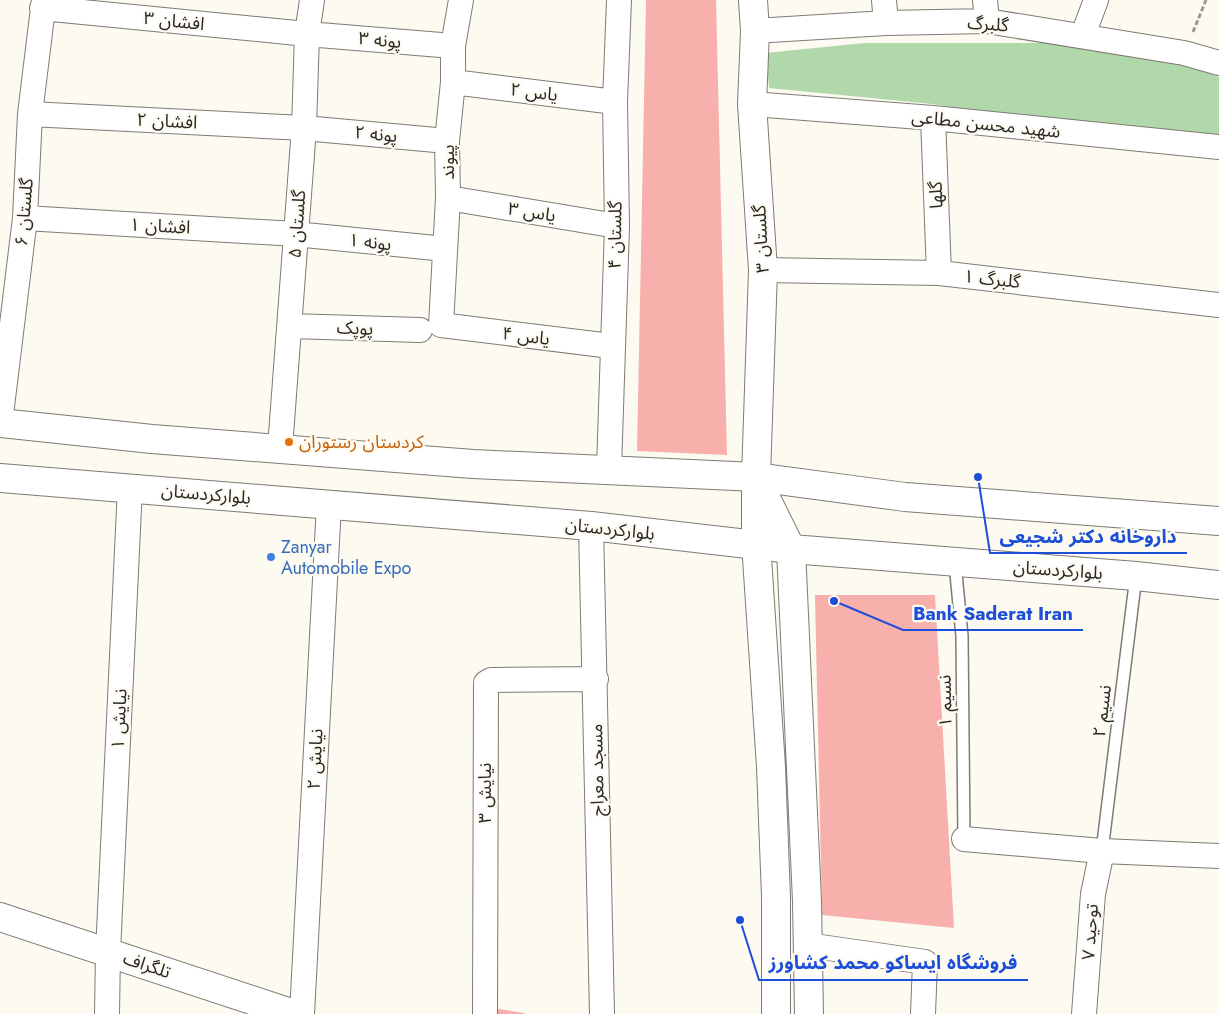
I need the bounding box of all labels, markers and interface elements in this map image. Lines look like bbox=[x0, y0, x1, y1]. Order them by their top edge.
street label: افشان ۳ bbox=[142, 5, 206, 37]
street label: گلبرگ bbox=[967, 10, 1010, 38]
street label: پونه ۳ bbox=[357, 25, 403, 55]
street label: یاس ۲ bbox=[509, 76, 559, 108]
street label: شهید محسن مطاعی bbox=[910, 103, 1062, 145]
street label: افشان ۲ bbox=[136, 106, 198, 136]
street label: پونه ۲ bbox=[353, 119, 399, 149]
street label: پیوند bbox=[435, 144, 461, 180]
street label: گلستان ۶ bbox=[8, 176, 40, 247]
street label: گلها bbox=[923, 180, 949, 209]
street label: گلستان ۵ bbox=[282, 189, 312, 259]
street label: یاس ۳ bbox=[506, 195, 558, 229]
street label: گلستان ۴ bbox=[601, 200, 629, 269]
street label: گلستان ۳ bbox=[746, 204, 776, 274]
street label: افشان ۱ bbox=[129, 211, 191, 241]
street label: پونه ۱ bbox=[347, 227, 393, 257]
street label: گلبرگ ۱ bbox=[962, 263, 1022, 295]
street label: پوپک bbox=[336, 314, 374, 342]
street label: یاس ۴ bbox=[501, 320, 551, 352]
place label: کردستان رستوران bbox=[299, 429, 424, 455]
marker: کردستان رستوران bbox=[283, 436, 295, 448]
street label: بلوارکردستان bbox=[160, 477, 252, 511]
street label: بلوارکردستان bbox=[564, 511, 656, 547]
callout: داروخانه دکتر شجیعی bbox=[990, 519, 1187, 553]
text: داروخانه دکتر شجیعی bbox=[1000, 523, 1177, 550]
place label: Zanyar Automobile Expo bbox=[281, 534, 411, 581]
marker: Zanyar Automobile Expo bbox=[265, 551, 277, 563]
street label: بلوارکردستان bbox=[1012, 554, 1104, 586]
callout: Bank Saderat Iran bbox=[903, 596, 1083, 630]
text: Bank Saderat Iran bbox=[913, 600, 1073, 627]
street label: نسیم ۱ bbox=[932, 674, 958, 728]
street label: نسیم ۲ bbox=[1086, 683, 1118, 739]
street label: نیایش ۱ bbox=[104, 688, 134, 750]
street label: مسجد معراج bbox=[583, 724, 611, 816]
street label: نیایش ۲ bbox=[300, 728, 330, 790]
street label: نیایش ۳ bbox=[472, 763, 498, 823]
street label: توحید ۷ bbox=[1075, 903, 1105, 961]
street label: تلگراف bbox=[120, 945, 174, 985]
callout: فروشگاه ایساکو محمد کشاورز bbox=[759, 946, 1028, 980]
text: فروشگاه ایساکو محمد کشاورز bbox=[768, 949, 1017, 976]

